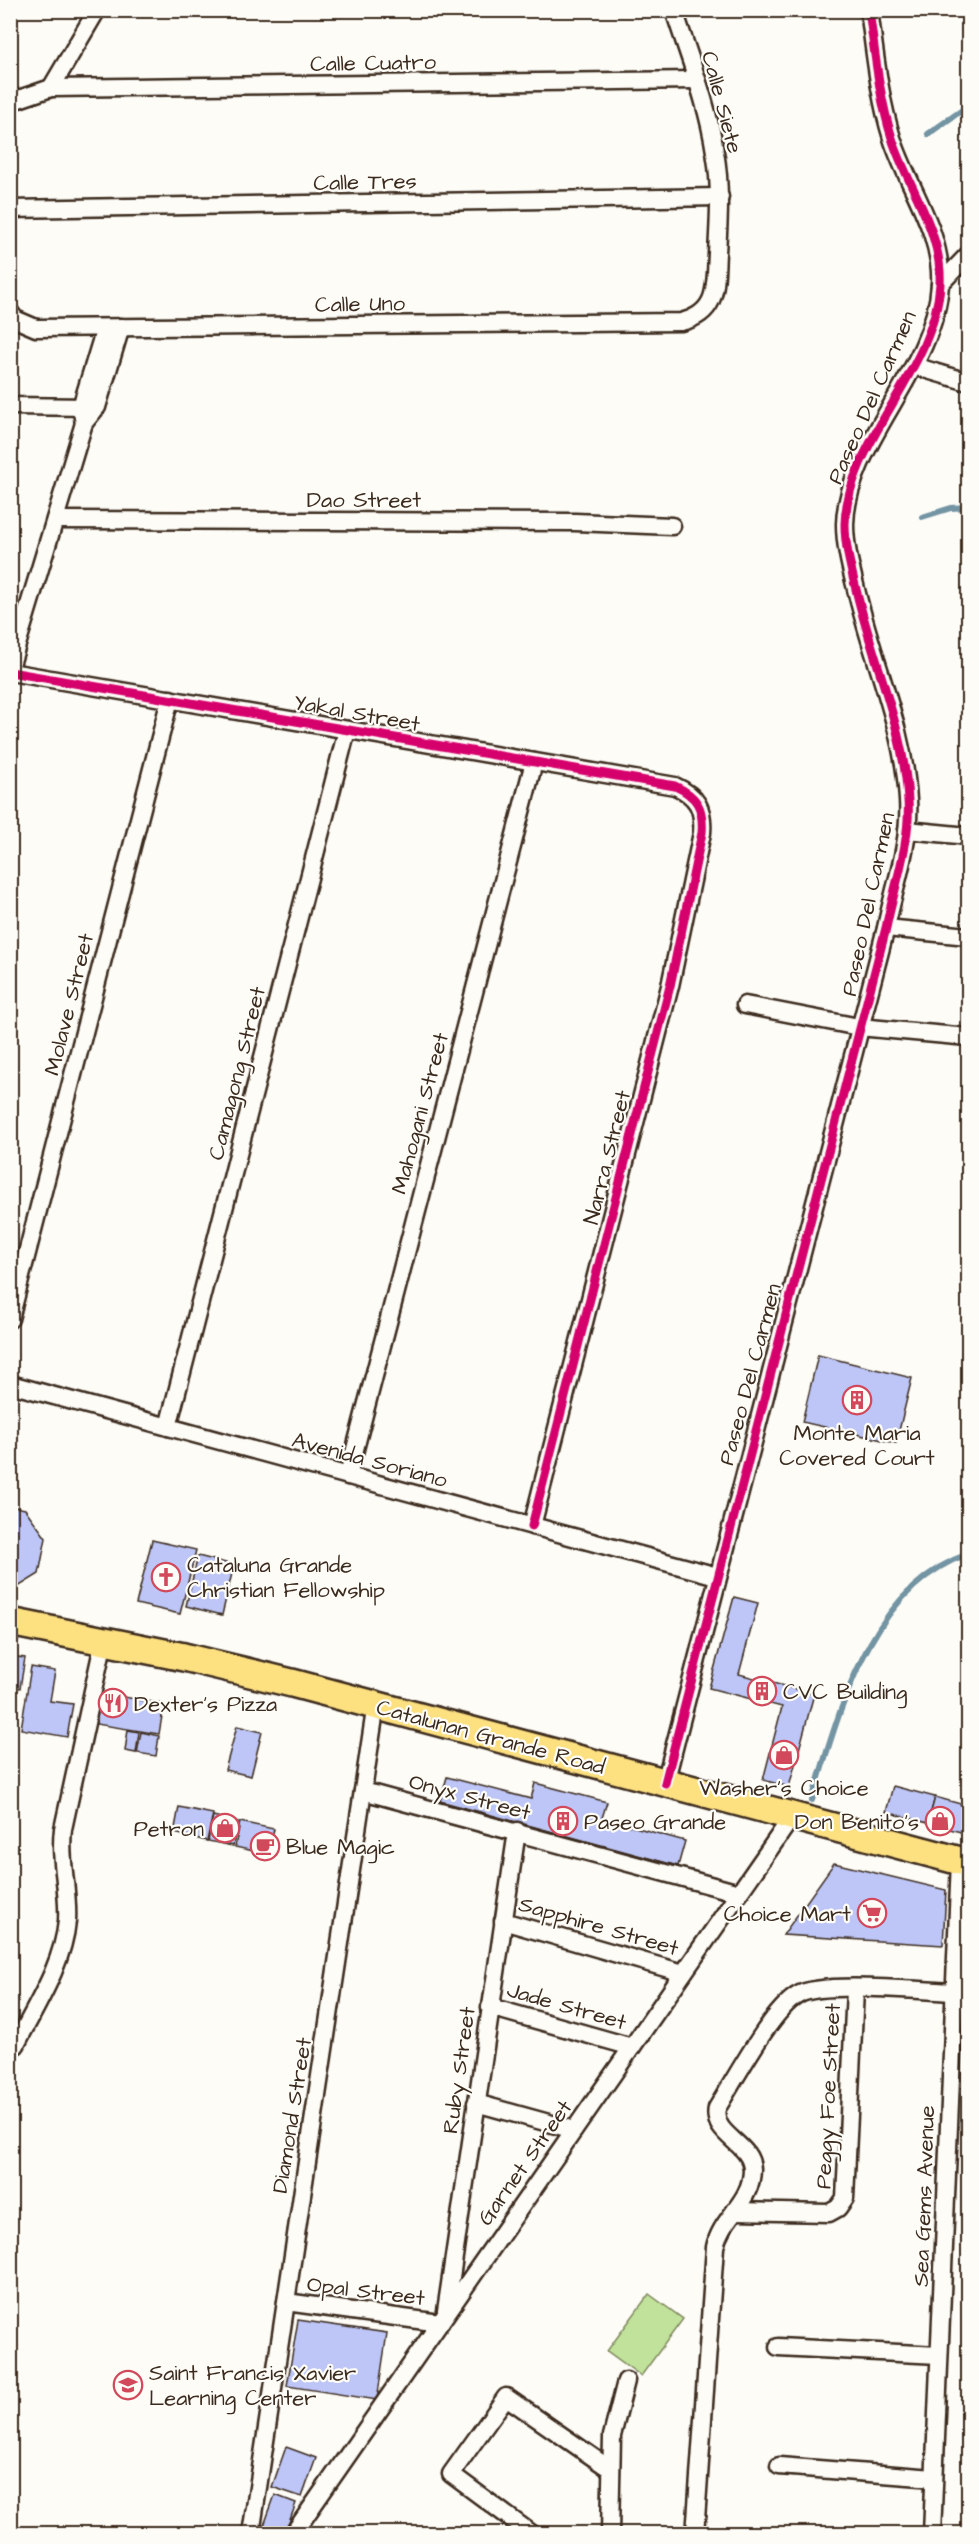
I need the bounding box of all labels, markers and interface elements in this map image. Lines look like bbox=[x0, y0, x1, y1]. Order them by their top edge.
street label: Calle Cuatro bbox=[310, 47, 437, 80]
street label: Calle Siete bbox=[693, 48, 750, 157]
street label: Calle Tres bbox=[313, 166, 417, 199]
street label: Calle Uno bbox=[315, 288, 406, 321]
street label: Paseo Del Carmen bbox=[820, 306, 925, 489]
street label: Dao Street bbox=[307, 485, 421, 516]
street label: Yakal Street bbox=[291, 687, 422, 740]
street label: Paseo Del Carmen bbox=[834, 810, 903, 999]
street label: Molave Street bbox=[37, 930, 102, 1079]
street label: Camagong Street bbox=[201, 983, 275, 1164]
street label: Mahogani Street bbox=[384, 1029, 458, 1198]
street label: Narra Street bbox=[576, 1087, 639, 1228]
street label: Paseo Del Carmen bbox=[711, 1280, 790, 1469]
building icon: Monte Maria Covered Court bbox=[841, 1384, 873, 1416]
place label: Monte Maria Covered Court bbox=[779, 1418, 935, 1474]
street label: Avenida Soriano bbox=[289, 1425, 451, 1496]
place label: Cataluna Grande Christian Fellowship bbox=[187, 1550, 385, 1606]
church icon: Cataluna Grande Christian Fellowship bbox=[150, 1561, 182, 1593]
building icon: CVC Building bbox=[746, 1675, 778, 1707]
place label: CVC Building bbox=[783, 1677, 907, 1709]
restaurant icon: Dexter's Pizza bbox=[97, 1687, 129, 1719]
place label: Dexter's Pizza bbox=[134, 1689, 277, 1720]
street label: Catalunan Grande Road bbox=[373, 1692, 608, 1783]
shop icon: Washer's Choice bbox=[768, 1739, 800, 1771]
street label: Onyx Street bbox=[405, 1766, 534, 1830]
place label: Washer's Choice bbox=[699, 1773, 869, 1804]
building icon: Paseo Grande bbox=[547, 1805, 579, 1837]
shop icon: Don Benito's bbox=[924, 1805, 956, 1837]
place label: Paseo Grande bbox=[584, 1807, 726, 1838]
place label: Don Benito's bbox=[795, 1807, 919, 1838]
shop icon: Petron bbox=[209, 1812, 241, 1844]
place label: Petron bbox=[134, 1814, 204, 1845]
cafe icon: Blue Magic bbox=[249, 1830, 281, 1862]
place label: Blue Magic bbox=[286, 1832, 395, 1864]
street label: Sapphire Street bbox=[515, 1889, 682, 1964]
supermarket icon: Choice Mart bbox=[856, 1897, 888, 1929]
place label: Choice Mart bbox=[724, 1899, 851, 1930]
street label: Jade Street bbox=[503, 1975, 630, 2038]
street label: Peggy Foe Street bbox=[808, 2002, 850, 2190]
street label: Ruby Street bbox=[435, 2005, 485, 2136]
street label: Diamond Street bbox=[265, 2035, 320, 2195]
street label: Garnet Street bbox=[470, 2094, 580, 2232]
street label: Sea Gems Avenue bbox=[906, 2105, 943, 2287]
street label: Opal Street bbox=[305, 2269, 427, 2314]
place label: Saint Francis Xavier Learning Center bbox=[149, 2358, 356, 2415]
school or university icon: Saint Francis Xavier Learning Center bbox=[112, 2369, 144, 2401]

